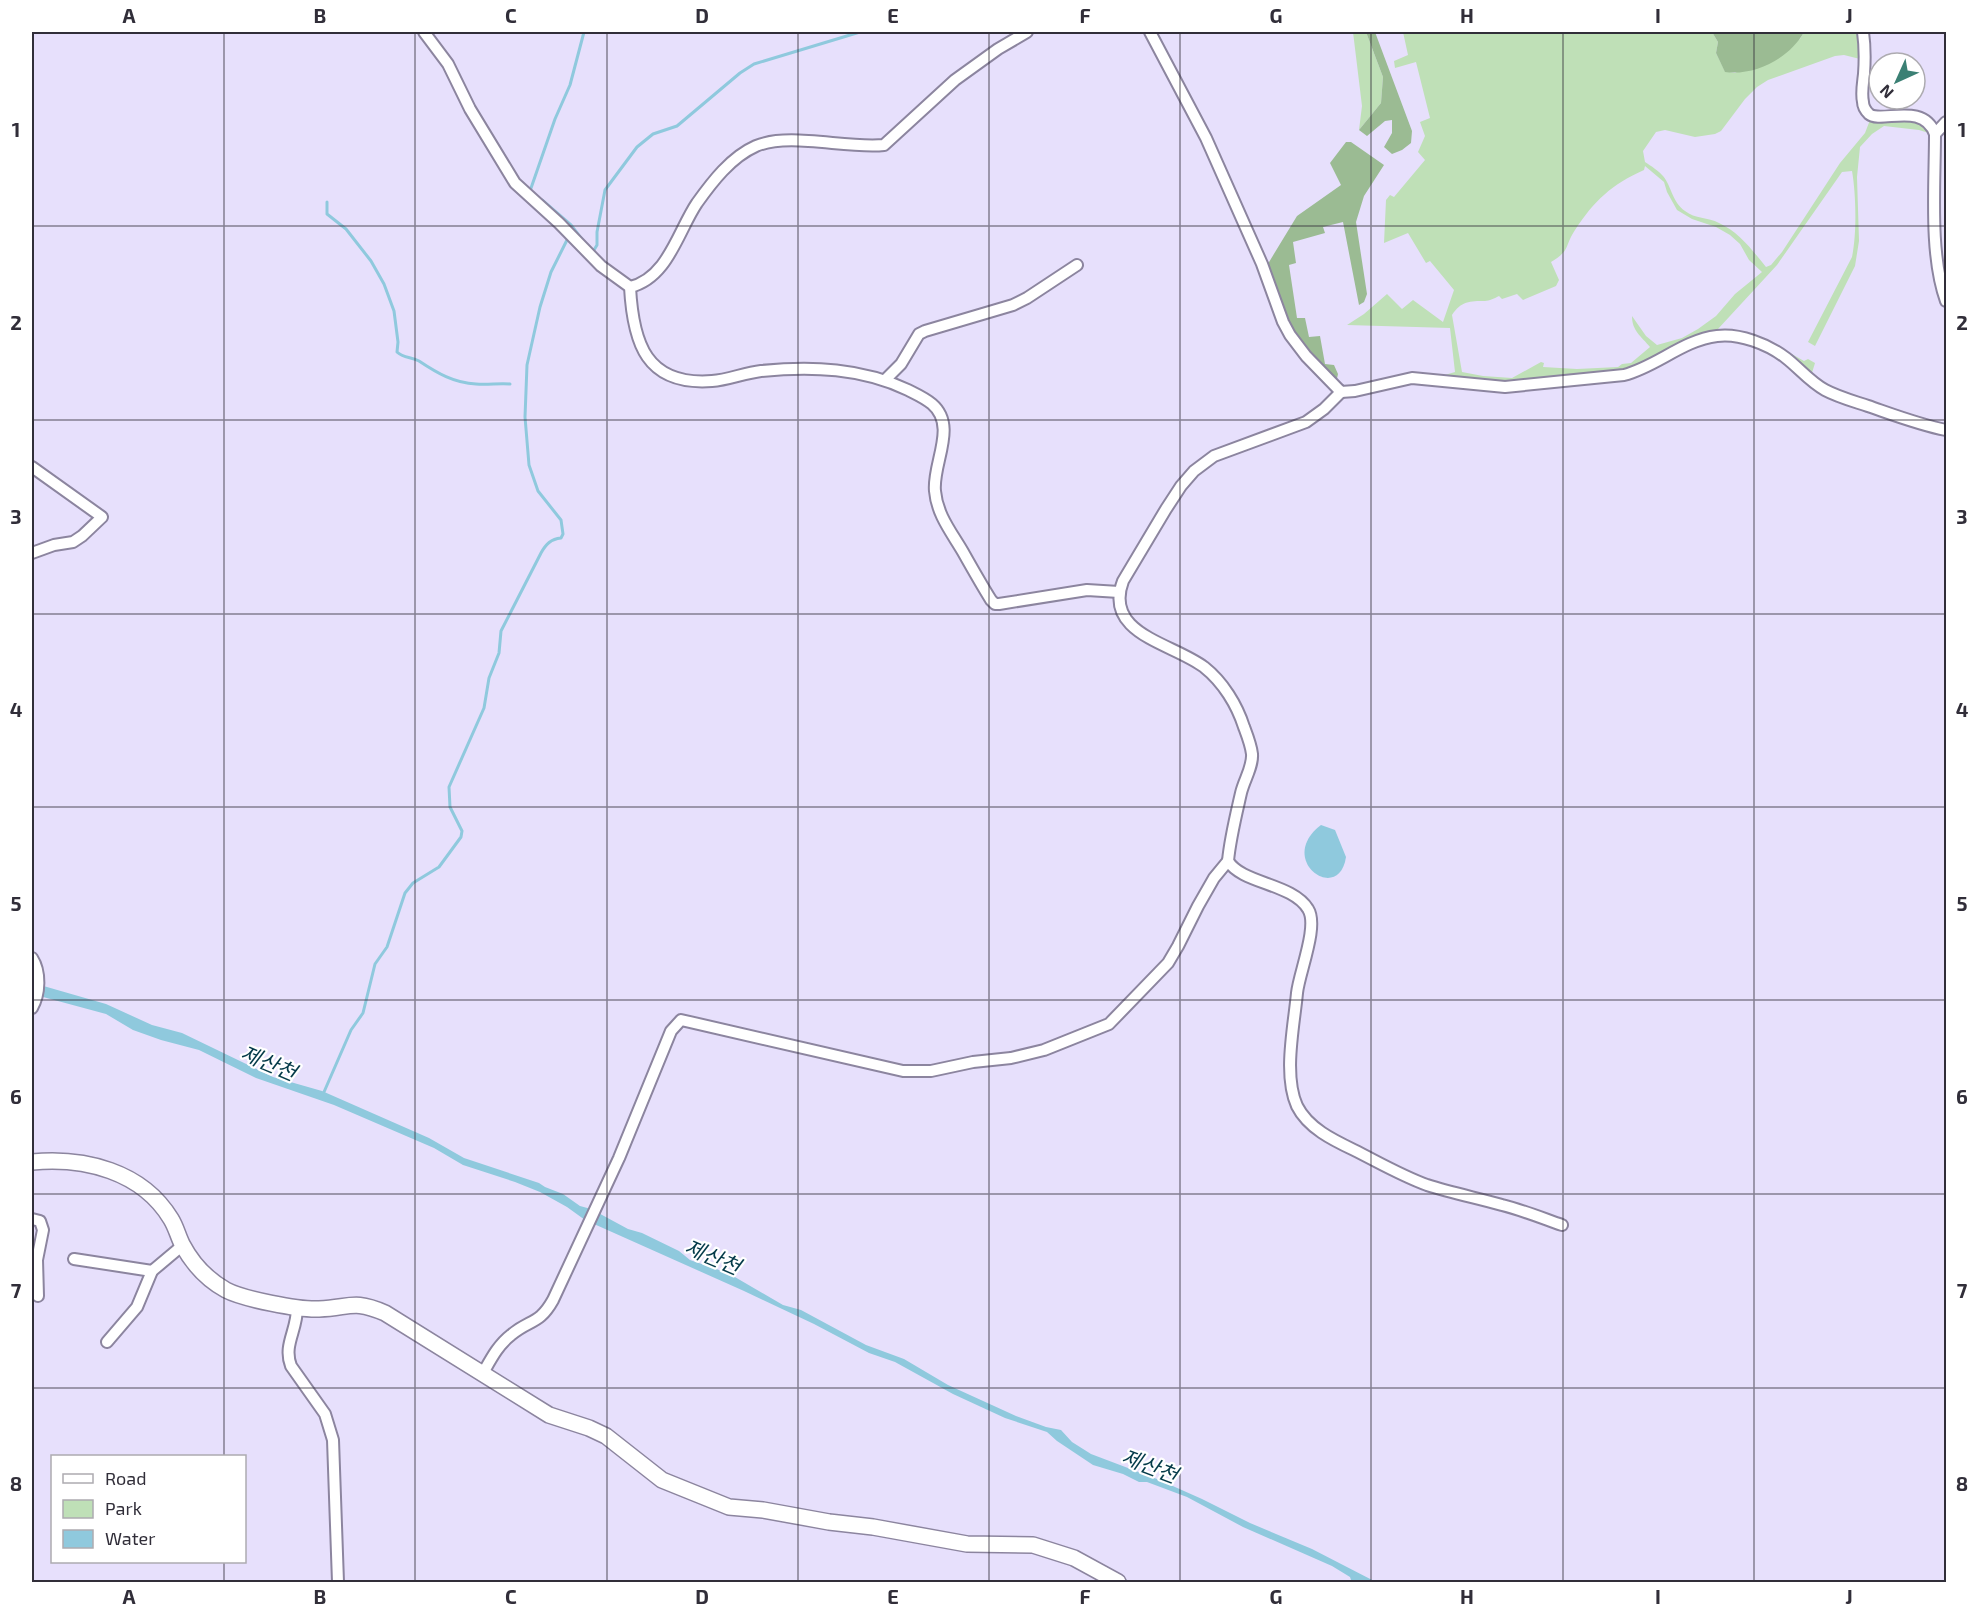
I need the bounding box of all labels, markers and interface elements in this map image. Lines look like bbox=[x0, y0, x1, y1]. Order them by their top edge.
text: A bbox=[122, 3, 136, 27]
text: B bbox=[314, 3, 326, 27]
text: C bbox=[505, 3, 517, 27]
text: D bbox=[695, 3, 709, 27]
text: E bbox=[887, 3, 899, 27]
text: F bbox=[1079, 3, 1091, 27]
text: G bbox=[1270, 3, 1282, 27]
text: H bbox=[1460, 3, 1474, 27]
text: I bbox=[1655, 3, 1661, 27]
text: J bbox=[1845, 3, 1853, 27]
north arrow bbox=[1867, 51, 1927, 111]
text: N bbox=[1875, 81, 1897, 103]
text: 1 bbox=[12, 117, 20, 141]
text: 1 bbox=[1958, 117, 1966, 141]
text: 2 bbox=[10, 310, 22, 334]
text: 2 bbox=[1956, 310, 1968, 334]
text: 3 bbox=[10, 504, 22, 528]
text: 3 bbox=[1956, 504, 1968, 528]
text: 4 bbox=[10, 697, 23, 721]
text: 4 bbox=[1956, 697, 1969, 721]
text: 5 bbox=[10, 891, 22, 915]
text: 5 bbox=[1956, 891, 1968, 915]
water label: 제산천 bbox=[237, 1039, 303, 1086]
text: 6 bbox=[10, 1084, 22, 1108]
text: 6 bbox=[1956, 1084, 1968, 1108]
water label: 제산천 bbox=[681, 1233, 747, 1280]
text: 7 bbox=[11, 1278, 22, 1302]
text: 7 bbox=[1957, 1278, 1968, 1302]
water label: 제산천 bbox=[1118, 1443, 1184, 1488]
legend bbox=[51, 1455, 246, 1563]
text: Road bbox=[105, 1467, 146, 1489]
text: 8 bbox=[10, 1471, 22, 1495]
text: 8 bbox=[1956, 1471, 1968, 1495]
text: Park bbox=[105, 1497, 142, 1519]
text: Water bbox=[105, 1527, 155, 1549]
text: A bbox=[122, 1584, 136, 1608]
text: B bbox=[314, 1584, 326, 1608]
text: C bbox=[505, 1584, 517, 1608]
text: D bbox=[695, 1584, 709, 1608]
text: E bbox=[887, 1584, 899, 1608]
text: F bbox=[1079, 1584, 1091, 1608]
text: G bbox=[1270, 1584, 1282, 1608]
text: H bbox=[1460, 1584, 1474, 1608]
text: I bbox=[1655, 1584, 1661, 1608]
text: J bbox=[1845, 1584, 1853, 1608]

